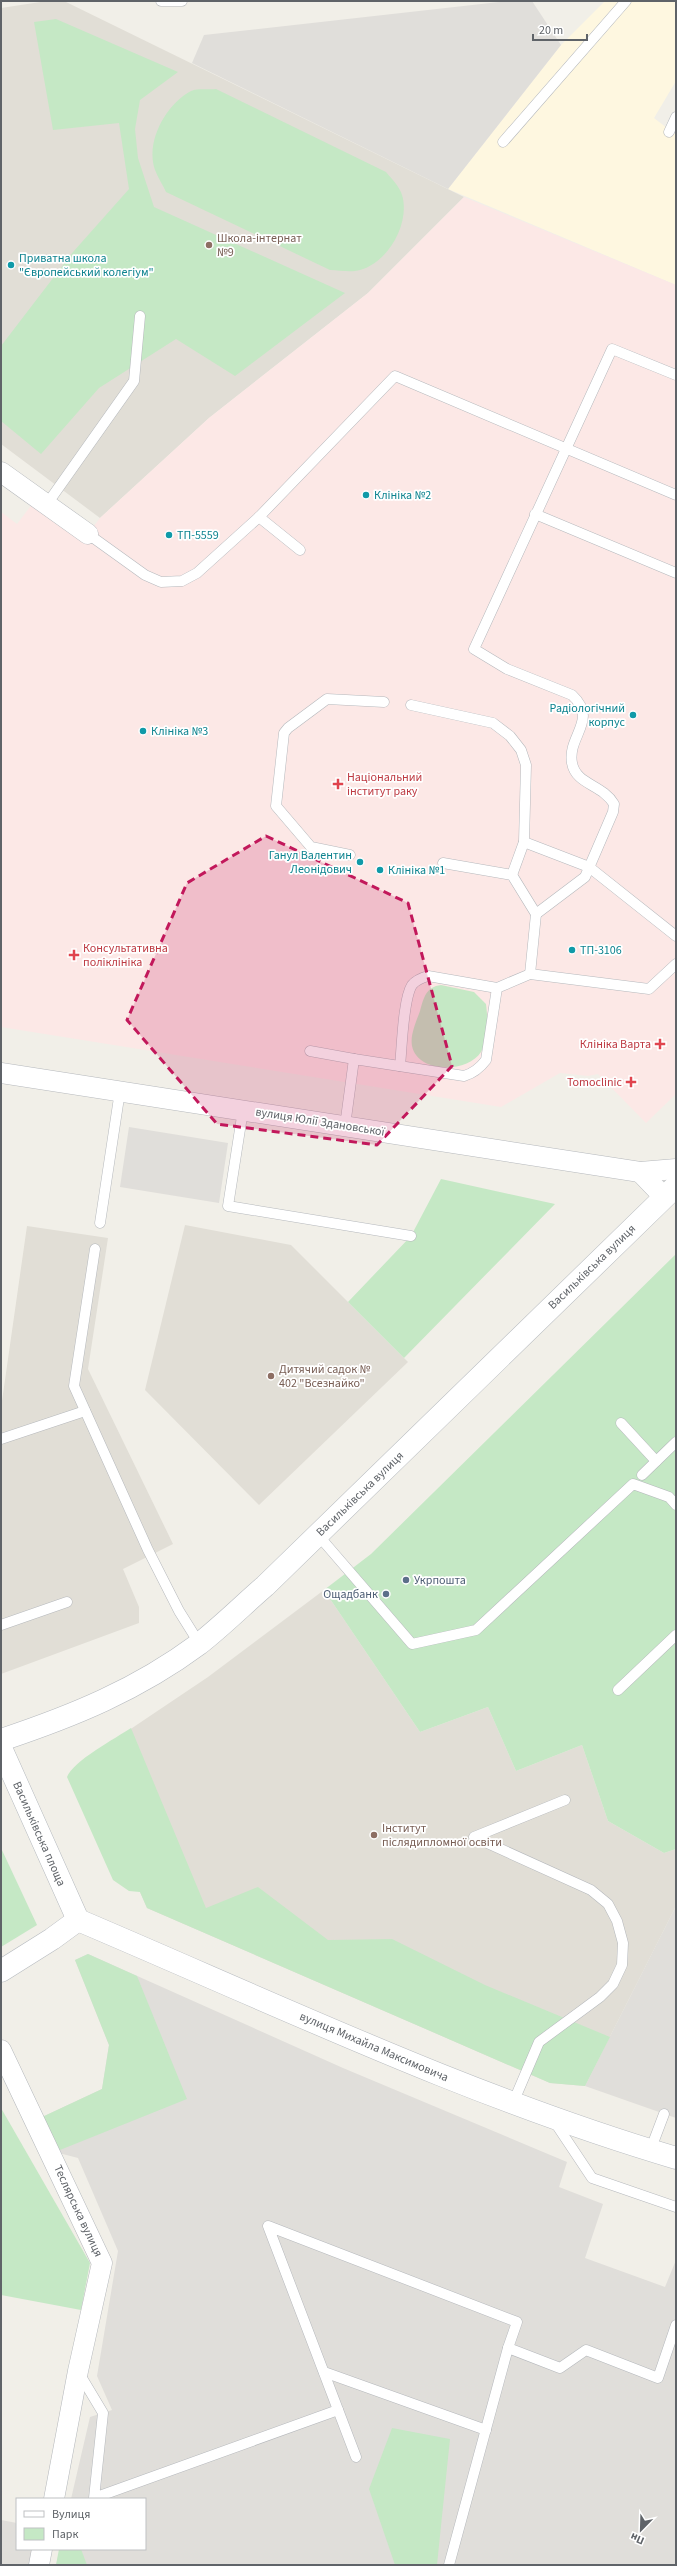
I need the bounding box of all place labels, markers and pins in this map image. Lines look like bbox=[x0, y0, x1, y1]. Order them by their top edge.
place label: Школа-інтернат №9 bbox=[217, 230, 302, 261]
marker: Школа-інтернат №9 bbox=[204, 240, 214, 250]
place label: Приватна школа "Європейський колегіум" bbox=[19, 250, 154, 281]
marker: Приватна школа "Європейський колегіум" bbox=[6, 260, 16, 270]
place label: Клініка №2 bbox=[374, 487, 431, 504]
marker: Клініка №2 bbox=[361, 490, 371, 500]
place label: ТП-5559 bbox=[177, 527, 219, 544]
marker: ТП-5559 bbox=[164, 530, 174, 540]
place label: Радіологічний корпус bbox=[550, 700, 626, 731]
marker: Радіологічний корпус bbox=[628, 710, 638, 720]
place label: Клініка №3 bbox=[151, 723, 208, 740]
marker: Клініка №3 bbox=[138, 726, 148, 736]
place label: Національний інститут раку bbox=[347, 769, 422, 800]
marker: Національний інститут раку bbox=[332, 778, 344, 790]
place label: Ганул Валентин Леонідович bbox=[269, 847, 352, 878]
marker: Ганул Валентин Леонідович bbox=[355, 857, 365, 867]
place label: Клініка №1 bbox=[388, 862, 445, 879]
marker: Клініка №1 bbox=[375, 865, 385, 875]
place label: Консультативна поліклініка bbox=[83, 940, 168, 971]
place label: ТП-3106 bbox=[580, 942, 622, 959]
marker: ТП-3106 bbox=[567, 945, 577, 955]
marker: Консультативна поліклініка bbox=[68, 949, 80, 961]
place label: Клініка Варта bbox=[580, 1036, 651, 1053]
marker: Клініка Варта bbox=[654, 1038, 666, 1050]
place label: Tomoclinic bbox=[567, 1074, 623, 1091]
marker: Tomoclinic bbox=[625, 1076, 637, 1088]
place label: Дитячий садок № 402 "Всезнайко" bbox=[279, 1361, 371, 1392]
marker: Дитячий садок № 402 "Всезнайко" bbox=[266, 1371, 276, 1381]
place label: Укрпошта bbox=[414, 1572, 466, 1589]
marker: Укрпошта bbox=[401, 1575, 411, 1585]
place label: Ощадбанк bbox=[323, 1586, 378, 1603]
marker: Ощадбанк bbox=[381, 1589, 391, 1599]
place label: Інститут післядипломної освіти bbox=[382, 1820, 502, 1851]
marker: Інститут післядипломної освіти bbox=[369, 1830, 379, 1840]

